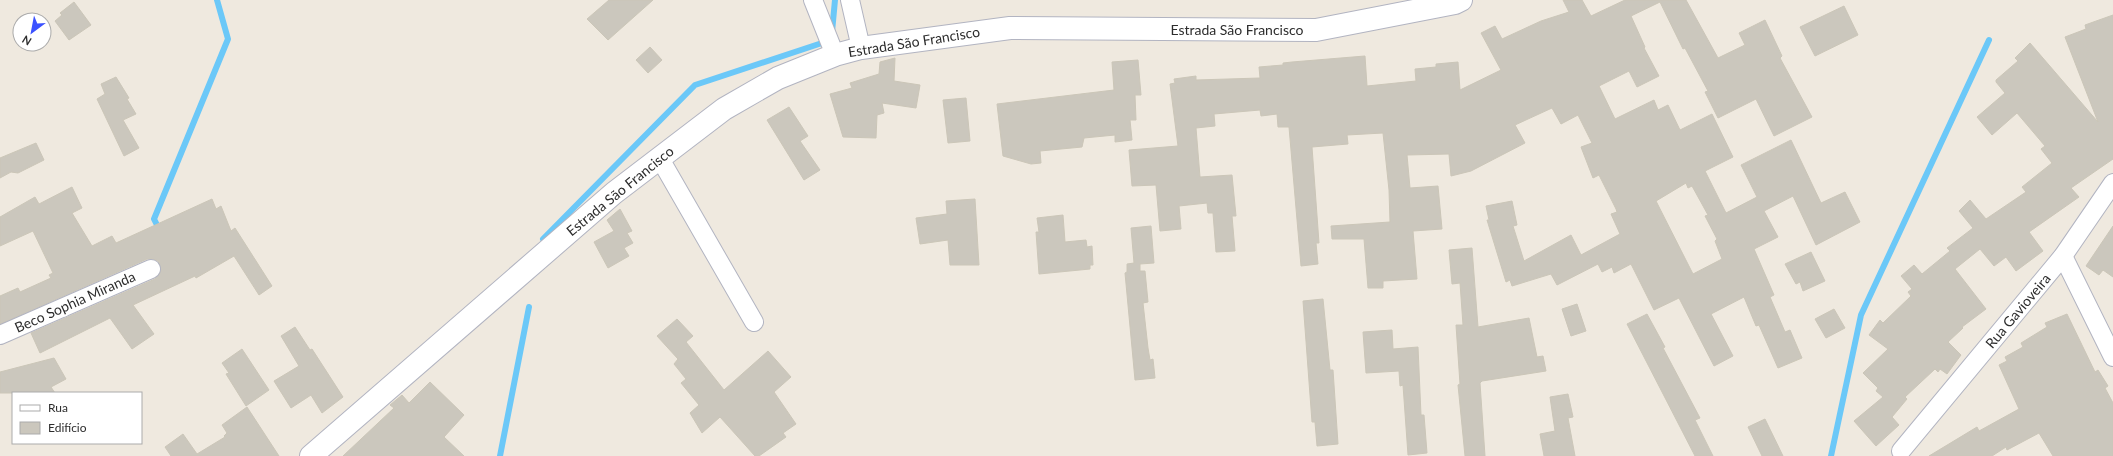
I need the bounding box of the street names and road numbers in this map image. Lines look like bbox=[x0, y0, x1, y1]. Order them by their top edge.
street label: Estrada São Francisco bbox=[1170, 21, 1304, 38]
street label: Estrada São Francisco bbox=[847, 23, 981, 60]
street label: Estrada São Francisco bbox=[563, 142, 677, 239]
street label: Beco Sophia Miranda bbox=[12, 267, 138, 336]
street label: Rua Gavioveira bbox=[1982, 270, 2054, 351]

